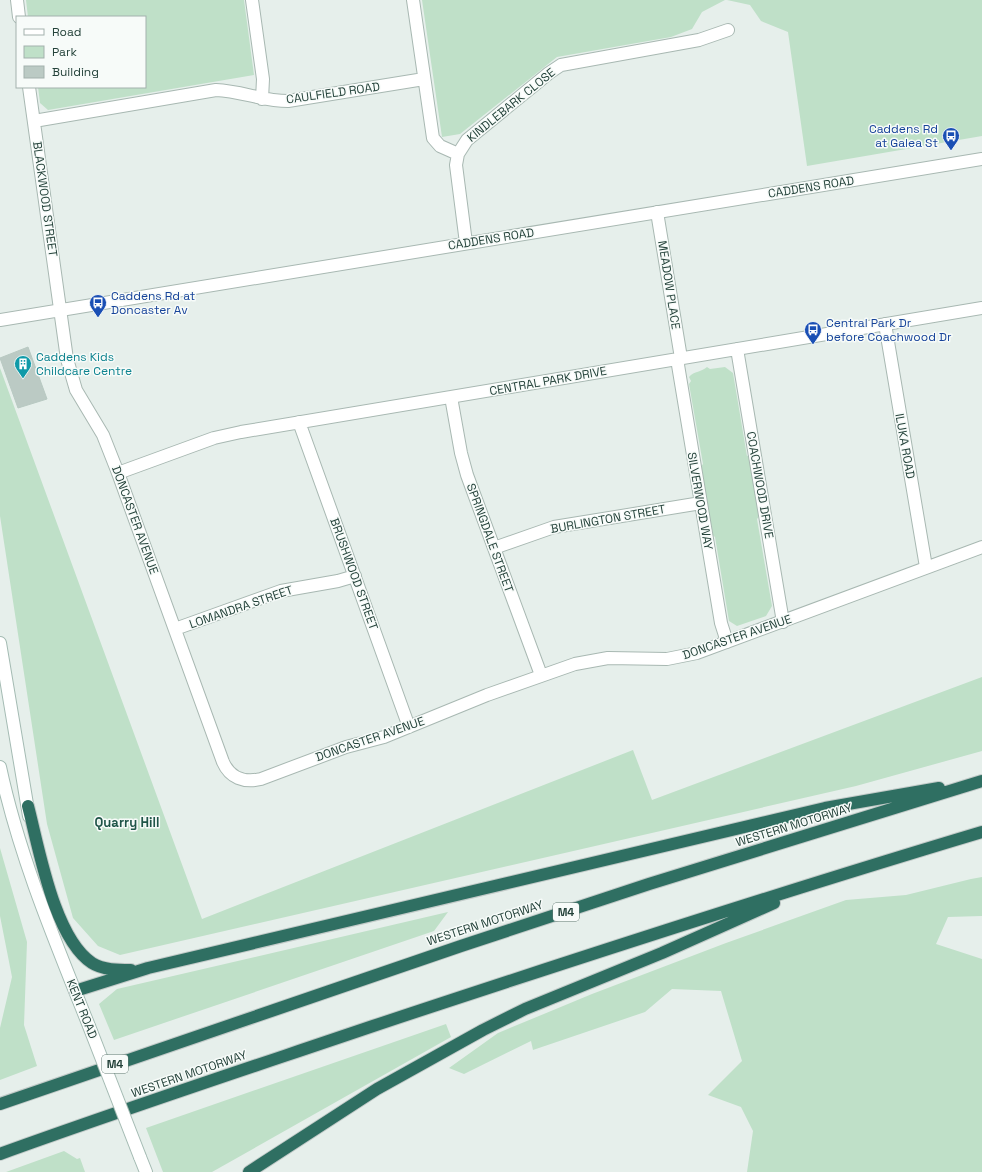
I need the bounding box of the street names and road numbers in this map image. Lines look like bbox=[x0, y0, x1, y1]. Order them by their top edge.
street label: KINDLEBARK CLOSE bbox=[464, 64, 559, 146]
street label: CAULFIELD ROAD bbox=[285, 79, 381, 107]
street label: BLACKWOOD STREET bbox=[29, 140, 61, 258]
street label: CADDENS ROAD bbox=[767, 172, 855, 202]
street label: CADDENS ROAD bbox=[447, 224, 535, 254]
street label: MEADOW PLACE bbox=[654, 239, 684, 331]
street label: CENTRAL PARK DRIVE bbox=[488, 363, 608, 399]
street label: ILUKA ROAD bbox=[891, 412, 919, 480]
street label: COACHWOOD DRIVE bbox=[743, 430, 777, 540]
street label: SILVERWOOD WAY bbox=[684, 451, 717, 552]
street label: DONCASTER AVENUE bbox=[108, 464, 162, 577]
street label: SPRINGDALE STREET bbox=[463, 481, 517, 595]
street label: BURLINGTON STREET bbox=[549, 501, 667, 537]
street label: BRUSHWOOD STREET bbox=[326, 516, 382, 632]
street label: LOMANDRA STREET bbox=[187, 582, 295, 632]
street label: DONCASTER AVENUE bbox=[680, 611, 794, 663]
street label: DONCASTER AVENUE bbox=[313, 713, 427, 765]
street label: WESTERN MOTORWAY bbox=[734, 799, 855, 850]
street label: WESTERN MOTORWAY bbox=[425, 896, 546, 949]
road number: M4 bbox=[553, 903, 579, 921]
street label: KENT ROAD bbox=[63, 977, 101, 1041]
street label: WESTERN MOTORWAY bbox=[129, 1046, 250, 1101]
road number: M4 bbox=[102, 1055, 128, 1073]

